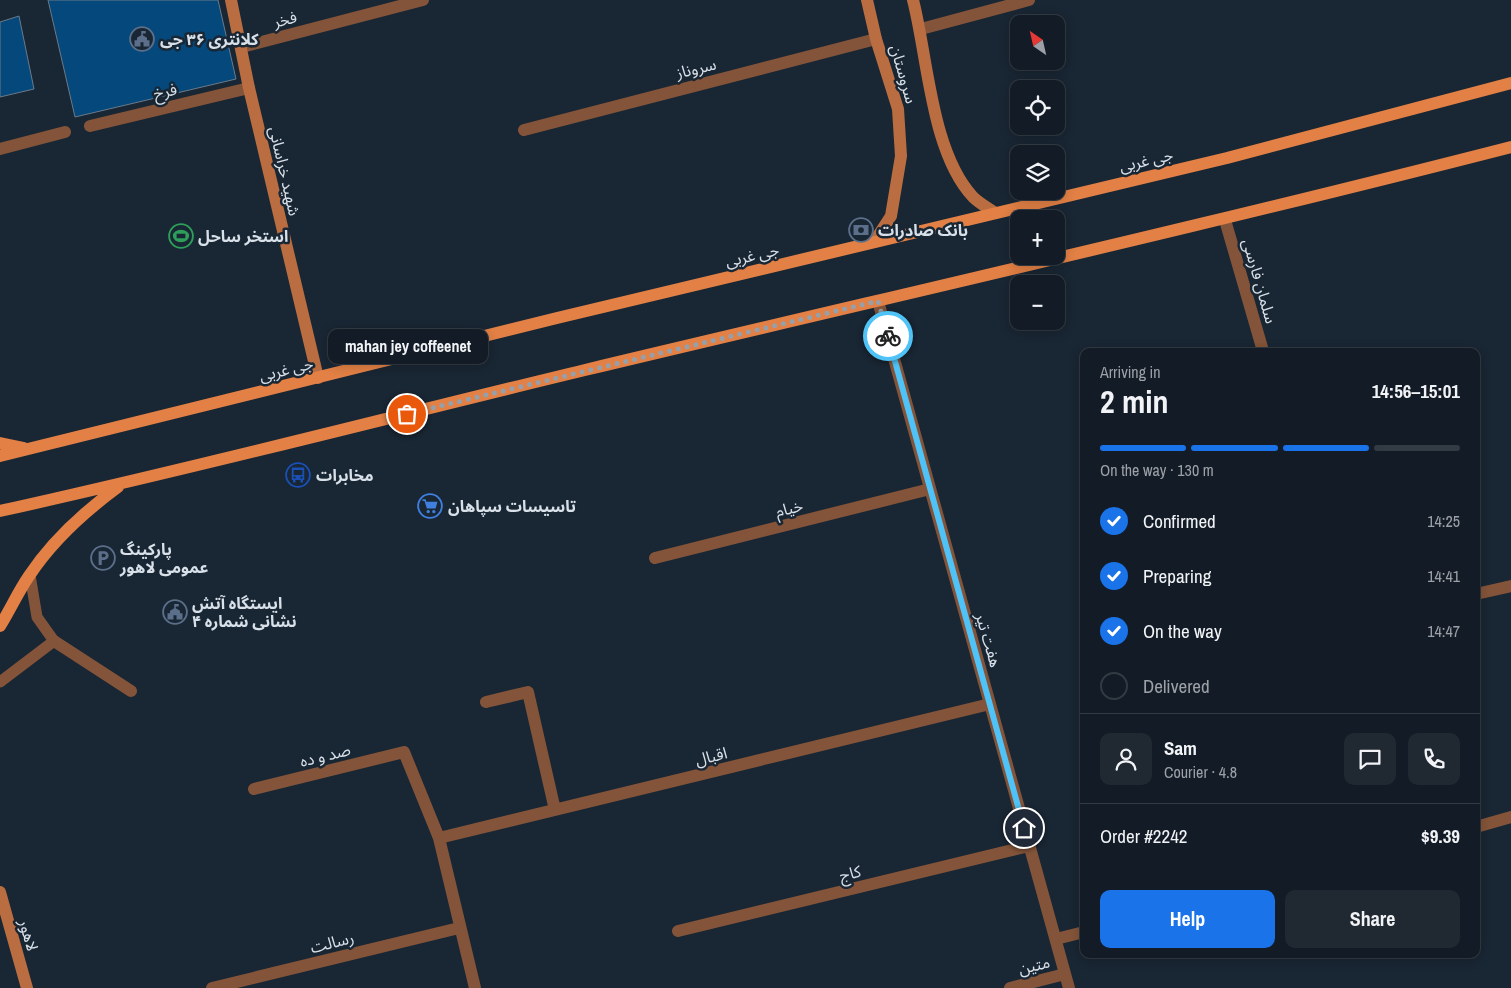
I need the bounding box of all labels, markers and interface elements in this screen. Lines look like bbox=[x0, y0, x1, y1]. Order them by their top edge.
street label: فخر bbox=[270, 5, 299, 33]
north arrow bbox=[1010, 15, 1065, 70]
map controls bbox=[1010, 15, 1065, 330]
public building icon: کلانتری ۳۶ جی bbox=[129, 26, 155, 52]
place label: کلانتری ۳۶ جی bbox=[160, 28, 259, 50]
street label: سروستان bbox=[885, 42, 923, 106]
street label: سروناز bbox=[673, 52, 718, 84]
street label: فرخ bbox=[151, 77, 180, 106]
button: locate bbox=[1010, 80, 1065, 135]
street label: شهید خراسانی bbox=[264, 124, 306, 218]
street label: جی غربی bbox=[1117, 143, 1175, 177]
button: layers bbox=[1010, 145, 1065, 200]
button: + bbox=[1010, 210, 1065, 265]
bank icon: بانک صادرات bbox=[848, 217, 874, 243]
place label: بانک صادرات bbox=[878, 219, 968, 241]
sports icon: استخر ساحل bbox=[168, 223, 194, 249]
place label: استخر ساحل bbox=[198, 225, 288, 247]
street label: سلمان فارسی bbox=[1237, 236, 1283, 326]
street label: جی غربی bbox=[723, 238, 781, 272]
button: − bbox=[1010, 275, 1065, 330]
courier bbox=[863, 311, 913, 361]
icon: bike bbox=[874, 322, 902, 350]
callout: mahan jey coffeenet bbox=[327, 329, 487, 364]
text: mahan jey coffeenet bbox=[345, 335, 471, 357]
street label: جی غربی bbox=[257, 352, 315, 386]
text: Arriving in bbox=[1100, 361, 1161, 383]
text: 14:56–15:01 bbox=[1372, 378, 1460, 404]
text: 2 min bbox=[1100, 380, 1169, 423]
pin bbox=[386, 393, 428, 435]
icon: bag bbox=[393, 400, 421, 428]
text: On the way · 130 m bbox=[1100, 459, 1214, 481]
bus stop icon: مخابرات bbox=[285, 462, 311, 488]
place label: مخابرات bbox=[316, 464, 374, 486]
supermarket icon: تاسیسات سپاهان bbox=[417, 493, 443, 519]
street label: خیام bbox=[773, 494, 806, 524]
place label: تاسیسات سپاهان bbox=[448, 495, 576, 517]
icon: check bbox=[1100, 507, 1128, 535]
text: Confirmed bbox=[1143, 508, 1216, 534]
text: 14:25 bbox=[1427, 510, 1460, 532]
place label: پارکینگ عمومی لاهور bbox=[119, 538, 208, 578]
parking icon: پارکینگ عمومی لاهور bbox=[90, 545, 116, 571]
icon: check bbox=[1100, 562, 1128, 590]
text: Preparing bbox=[1143, 563, 1211, 589]
text: 14:41 bbox=[1427, 565, 1460, 587]
place label: ایستگاه آتش نشانی شماره ۴ bbox=[192, 592, 297, 632]
public building icon: ایستگاه آتش نشانی شماره ۴ bbox=[162, 599, 188, 625]
street label: هفت تیر bbox=[971, 609, 1007, 670]
icon: check bbox=[1100, 617, 1128, 645]
text: On the way bbox=[1143, 618, 1222, 644]
text: 14:47 bbox=[1427, 620, 1460, 642]
text: Delivered bbox=[1143, 673, 1210, 699]
button: person bbox=[1100, 733, 1152, 785]
button: chat bbox=[1344, 733, 1396, 785]
button: phone bbox=[1408, 733, 1460, 785]
text: Sam bbox=[1164, 735, 1197, 761]
street label: صد و ده bbox=[297, 738, 353, 772]
street label: اقبال bbox=[693, 741, 729, 771]
text: Courier · 4.8 bbox=[1164, 761, 1237, 783]
pin bbox=[1003, 807, 1045, 849]
icon: home bbox=[1010, 814, 1038, 842]
text: Order #2242 bbox=[1100, 823, 1187, 849]
text: $9.39 bbox=[1421, 823, 1460, 849]
street label: کاج bbox=[837, 860, 864, 888]
button: Help bbox=[1100, 890, 1275, 948]
button: Share bbox=[1285, 890, 1460, 948]
street label: لاهور bbox=[14, 916, 44, 953]
street label: رسالت bbox=[308, 926, 356, 958]
street label: متین bbox=[1016, 950, 1052, 980]

